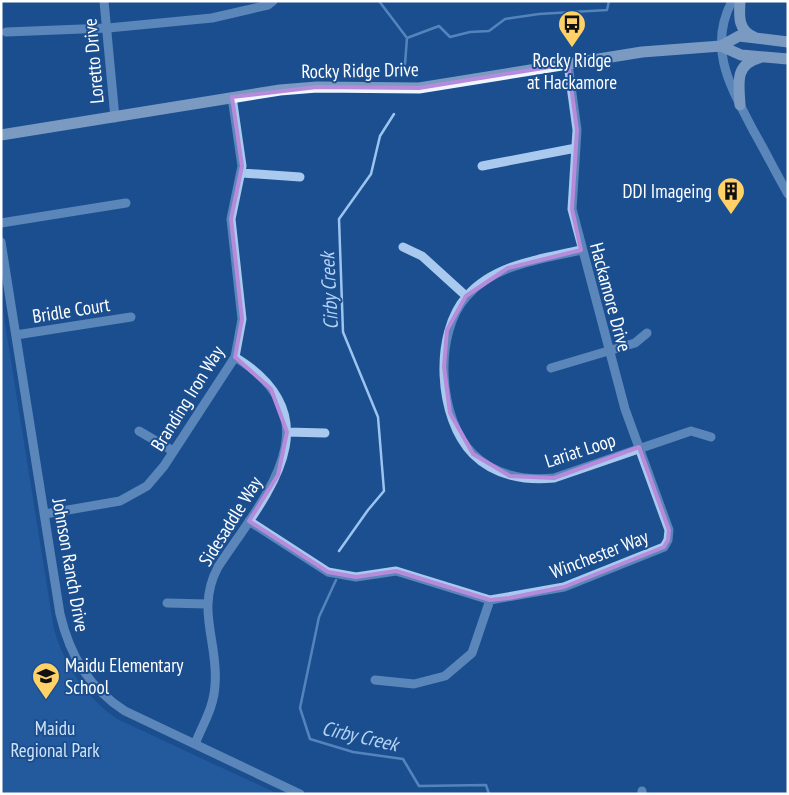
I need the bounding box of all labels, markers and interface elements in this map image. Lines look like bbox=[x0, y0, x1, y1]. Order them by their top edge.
bus stop icon: Rocky Ridge at Hackamore bbox=[557, 9, 587, 48]
street label: Loretto Drive bbox=[77, 17, 109, 105]
place label: Rocky Ridge at Hackamore bbox=[527, 48, 617, 94]
street label: Rocky Ridge Drive bbox=[301, 57, 419, 83]
building icon: DDI Imageing bbox=[716, 176, 746, 215]
place label: DDI Imageing bbox=[622, 179, 712, 203]
street label: Hackamore Drive bbox=[585, 240, 637, 354]
water label: Cirby Creek bbox=[314, 250, 344, 330]
street label: Bridle Court bbox=[30, 292, 112, 328]
street label: Branding Iron Way bbox=[145, 340, 229, 455]
street label: Lariat Loop bbox=[542, 427, 618, 473]
street label: Sidesaddle Way bbox=[193, 471, 268, 570]
street label: Johnson Ranch Drive bbox=[47, 495, 95, 634]
street label: Winchester Way bbox=[546, 524, 652, 584]
place label: Maidu Elementary School bbox=[65, 653, 184, 699]
school or university icon: Maidu Elementary School bbox=[31, 661, 61, 700]
water label: Cirby Creek bbox=[319, 715, 403, 758]
park label: Maidu Regional Park bbox=[10, 716, 100, 762]

